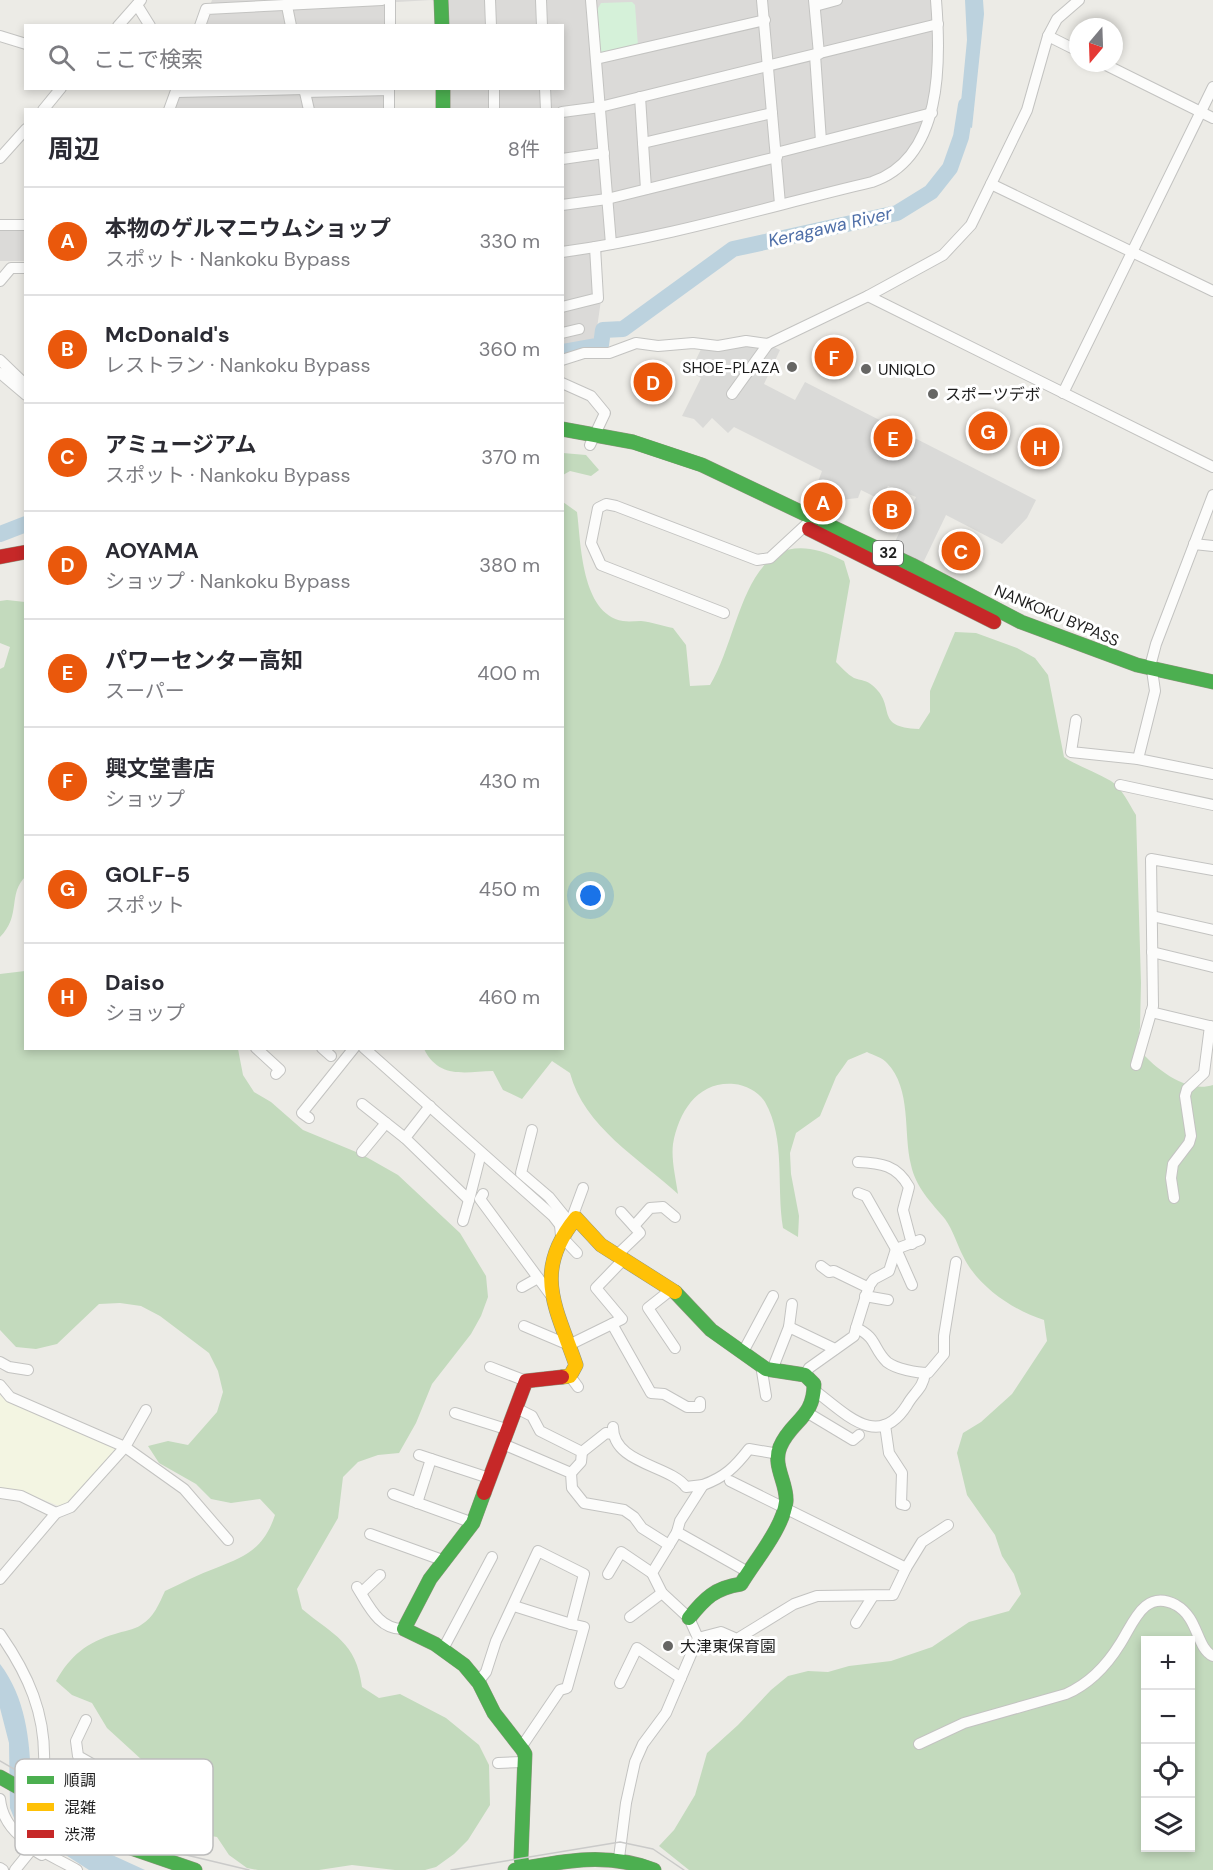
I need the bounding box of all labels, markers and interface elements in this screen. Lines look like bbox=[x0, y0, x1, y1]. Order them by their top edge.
north arrow bbox=[1069, 18, 1123, 72]
search box bbox=[24, 24, 564, 90]
icon: search bbox=[45, 41, 78, 74]
text: ここで検索 bbox=[93, 45, 203, 74]
text: 周辺 bbox=[48, 132, 100, 166]
text: 8件 bbox=[508, 136, 540, 162]
water label: Keragawa River bbox=[766, 201, 896, 253]
text: 本物のゲルマニウムショップ bbox=[105, 214, 391, 243]
text: A bbox=[60, 228, 75, 254]
text: 330 m bbox=[480, 228, 540, 254]
text: スポット · Nankoku Bypass bbox=[105, 246, 351, 272]
text: McDonald's bbox=[105, 320, 230, 349]
pin: F bbox=[814, 334, 854, 380]
text: B bbox=[61, 336, 74, 362]
text: 360 m bbox=[479, 336, 540, 362]
text: レストラン · Nankoku Bypass bbox=[105, 352, 371, 378]
place label: SHOE-PLAZA bbox=[682, 357, 780, 378]
place label: UNIQLO bbox=[878, 359, 935, 380]
pin: D bbox=[634, 360, 672, 404]
marker: SHOE-PLAZA bbox=[785, 360, 799, 374]
marker: UNIQLO bbox=[859, 362, 873, 376]
place label: スポーツデボ bbox=[945, 384, 1041, 405]
marker: スポーツデボ bbox=[926, 387, 940, 401]
pin: G bbox=[968, 408, 1008, 454]
pin: E bbox=[874, 416, 912, 460]
pin: H bbox=[1020, 424, 1060, 470]
text: アミュージアム bbox=[105, 430, 257, 459]
text: C bbox=[60, 444, 75, 470]
text: 370 m bbox=[481, 444, 540, 470]
text: スポット · Nankoku Bypass bbox=[105, 462, 351, 488]
pin: A bbox=[804, 480, 842, 524]
pin: B bbox=[872, 488, 912, 532]
pin: C bbox=[942, 528, 980, 574]
text: AOYAMA bbox=[105, 536, 199, 565]
road number: 32 bbox=[873, 541, 903, 565]
text: D bbox=[60, 552, 75, 578]
text: 380 m bbox=[479, 552, 540, 578]
text: ショップ · Nankoku Bypass bbox=[105, 568, 351, 594]
street label: NANKOKU BYPASS bbox=[991, 580, 1122, 651]
text: パワーセンター高知 bbox=[105, 646, 303, 675]
text: E bbox=[62, 660, 73, 686]
text: 400 m bbox=[477, 660, 540, 686]
text: スーパー bbox=[105, 678, 185, 704]
text: 興文堂書店 bbox=[105, 754, 215, 783]
text: F bbox=[62, 768, 73, 794]
text: 430 m bbox=[479, 768, 540, 794]
text: ショップ bbox=[105, 786, 185, 812]
text: GOLF-5 bbox=[105, 860, 190, 889]
text: G bbox=[60, 876, 75, 902]
text: 450 m bbox=[479, 876, 540, 902]
your location bbox=[576, 881, 605, 910]
text: スポット bbox=[105, 892, 185, 918]
text: Daiso bbox=[105, 968, 165, 997]
text: H bbox=[60, 984, 75, 1010]
text: 460 m bbox=[478, 984, 540, 1010]
text: ショップ bbox=[105, 1000, 185, 1026]
place label: 大津東保育園 bbox=[680, 1636, 776, 1657]
map controls bbox=[1141, 1636, 1195, 1852]
button: + bbox=[1141, 1636, 1195, 1690]
marker: 大津東保育園 bbox=[661, 1639, 675, 1653]
button: − bbox=[1141, 1690, 1195, 1744]
button: locate bbox=[1141, 1744, 1195, 1798]
legend bbox=[15, 1759, 213, 1855]
text: 順調 bbox=[64, 1770, 96, 1791]
text: 混雑 bbox=[64, 1797, 96, 1818]
button: layers bbox=[1141, 1798, 1195, 1852]
text: 渋滞 bbox=[64, 1824, 96, 1845]

